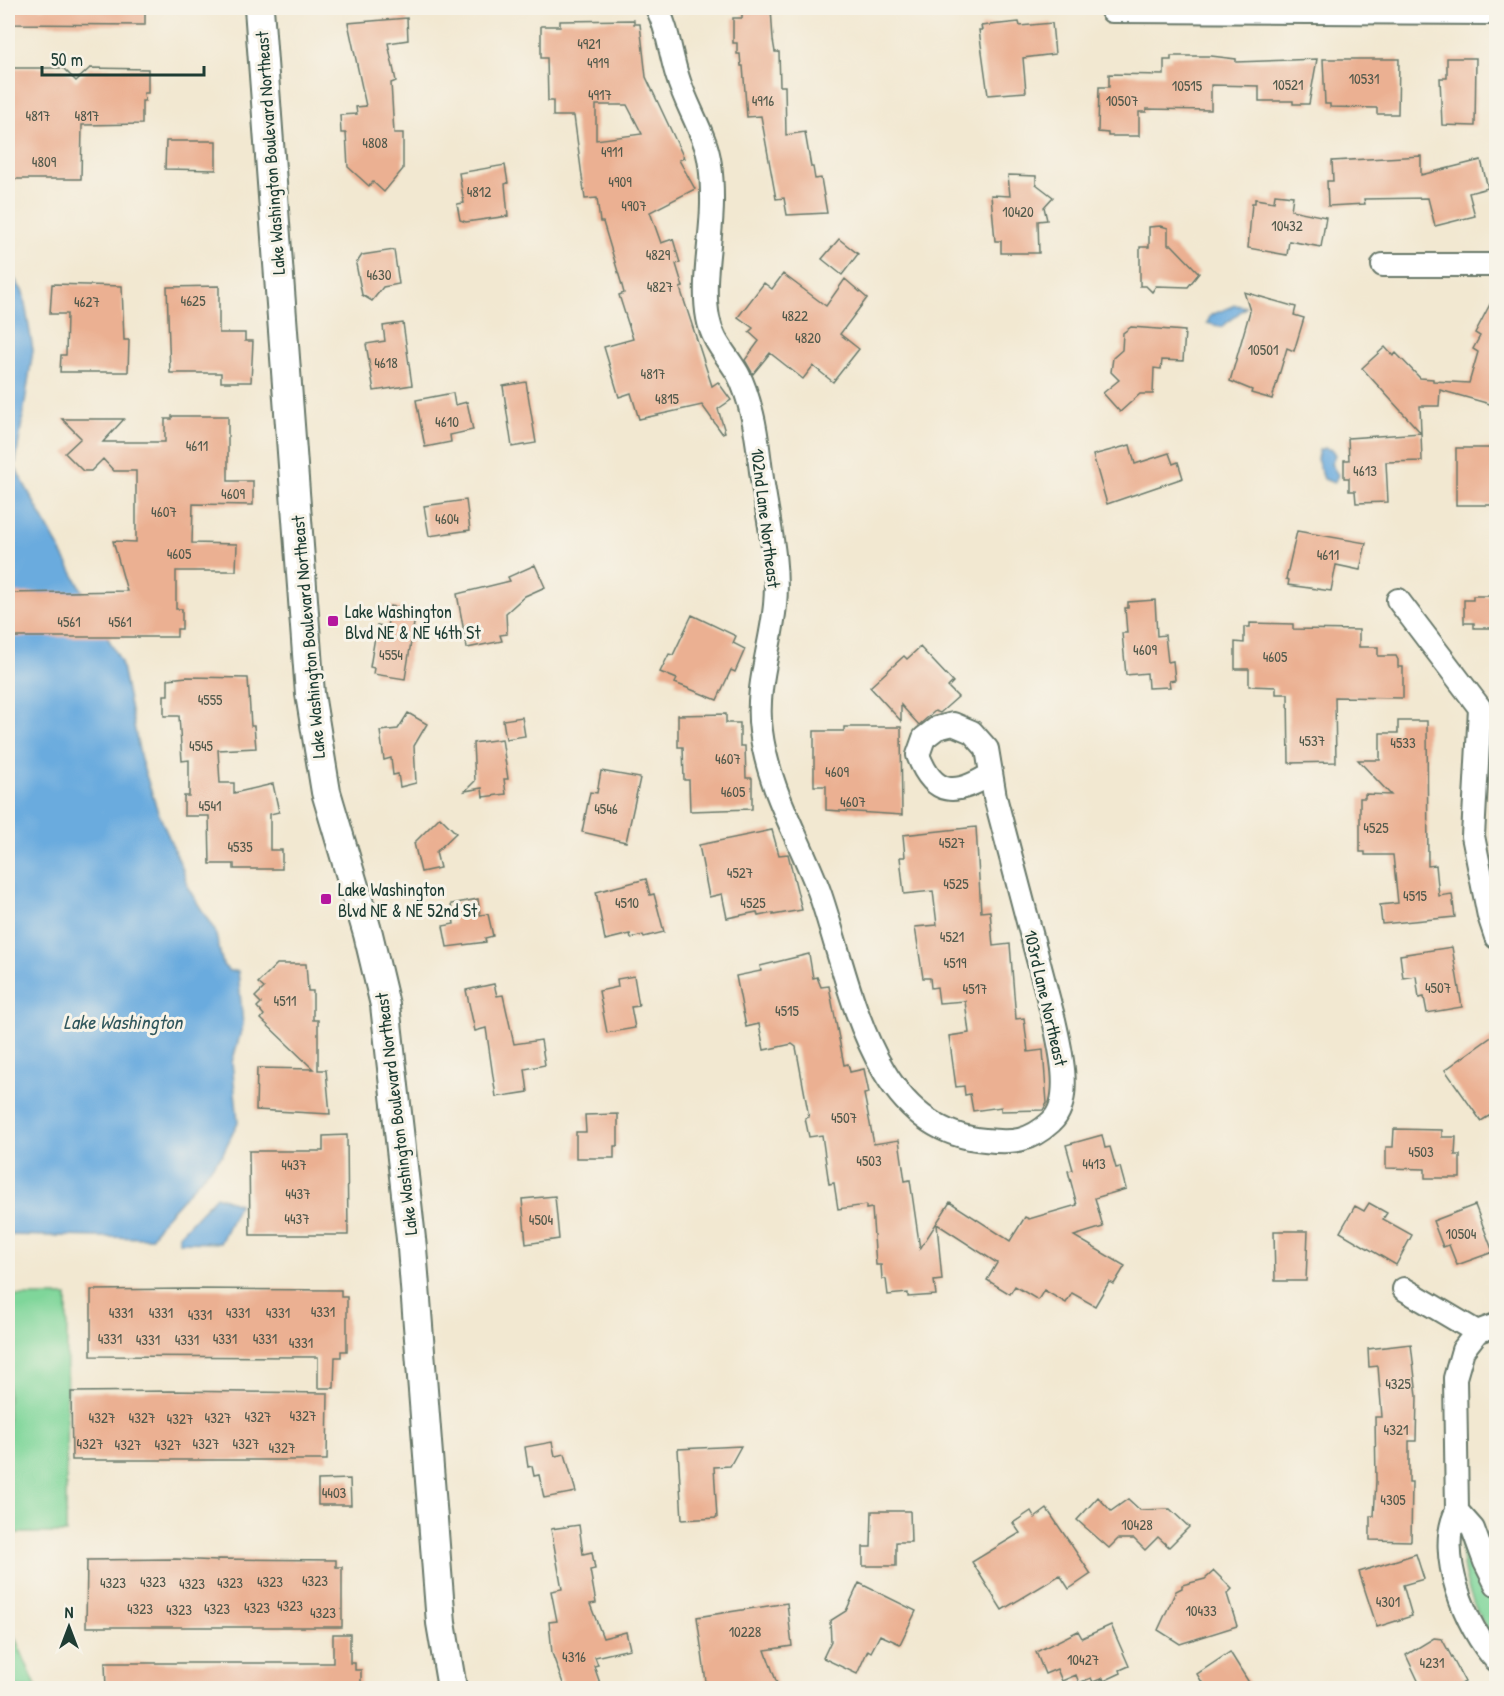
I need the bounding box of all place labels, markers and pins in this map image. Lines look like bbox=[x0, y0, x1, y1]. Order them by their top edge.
place label: Lake Washington Blvd NE & NE 46th St bbox=[345, 599, 481, 645]
marker: Lake Washington Blvd NE & NE 46th St bbox=[326, 614, 340, 628]
place label: Lake Washington Blvd NE & NE 52nd St bbox=[338, 877, 478, 923]
marker: Lake Washington Blvd NE & NE 52nd St bbox=[319, 892, 333, 906]

